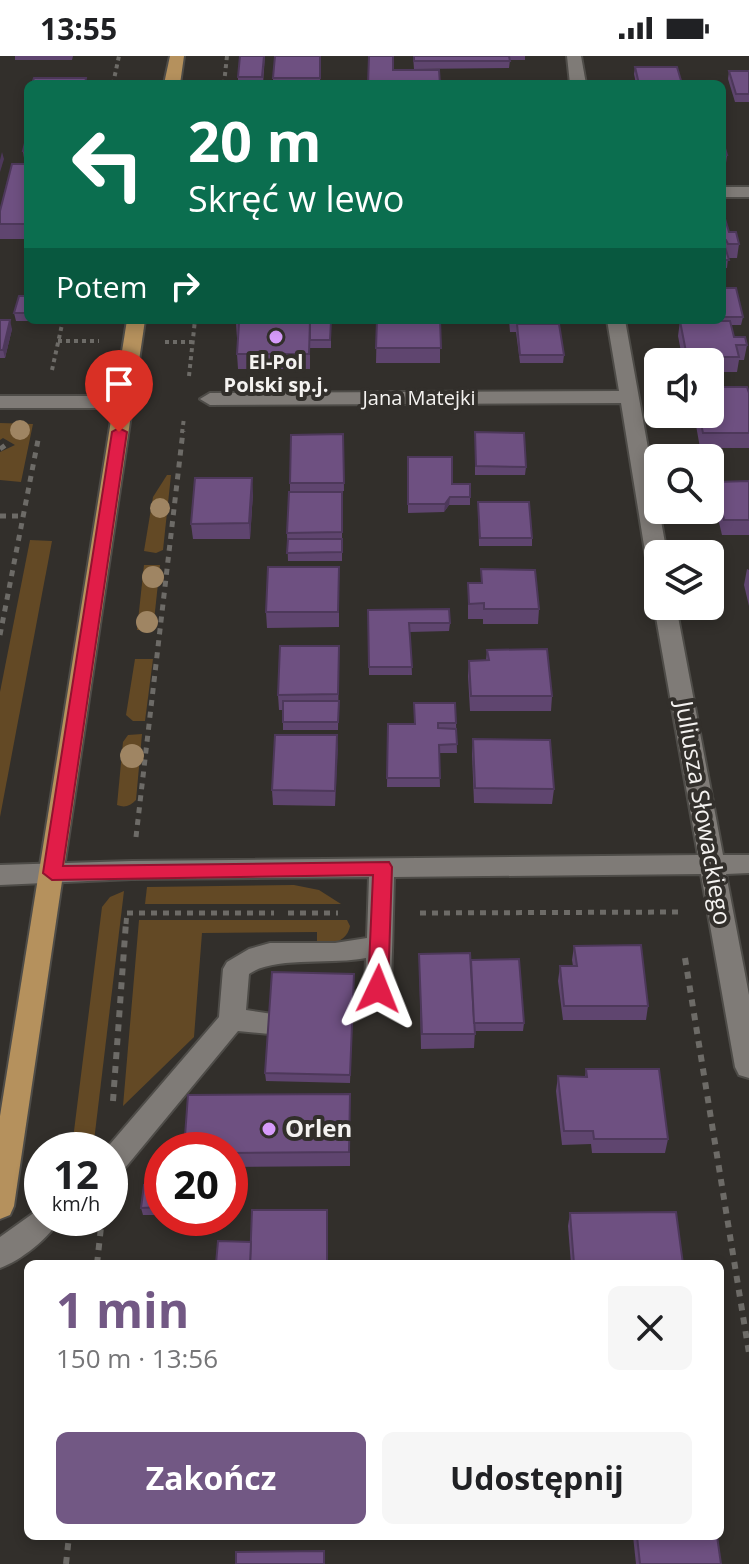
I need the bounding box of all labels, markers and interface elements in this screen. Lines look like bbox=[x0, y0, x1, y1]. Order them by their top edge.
text: 13:55 bbox=[40, 8, 117, 49]
text: 20 m bbox=[188, 102, 322, 178]
icon: left bbox=[56, 112, 160, 216]
text: Skręć w lewo bbox=[188, 174, 404, 223]
icon: right bbox=[163, 264, 207, 308]
text: Potem bbox=[56, 266, 147, 307]
marker: El-Pol Polski sp.j. bbox=[267, 328, 285, 346]
place label: El-Pol Polski sp.j. bbox=[224, 348, 328, 398]
map controls bbox=[644, 348, 724, 620]
button: sound bbox=[644, 348, 724, 428]
pin bbox=[85, 350, 153, 432]
icon: arrive bbox=[97, 362, 141, 406]
street label: Jana Matejki bbox=[360, 384, 476, 411]
button: search bbox=[644, 444, 724, 524]
button: layers bbox=[644, 540, 724, 620]
street label: Juliusza Słowackiego bbox=[668, 696, 740, 927]
position arrow bbox=[336, 947, 420, 1031]
place label: Orlen bbox=[285, 1111, 352, 1144]
marker: Orlen bbox=[260, 1120, 278, 1138]
speed limit sign: 20 bbox=[144, 1132, 248, 1236]
text: 12 bbox=[53, 1146, 99, 1201]
text: km/h bbox=[52, 1190, 100, 1217]
text: 1 min bbox=[56, 1277, 189, 1342]
button: close bbox=[608, 1286, 692, 1370]
text: 150 m · 13:56 bbox=[56, 1340, 218, 1376]
button: Zakończ bbox=[56, 1432, 366, 1524]
button: Udostępnij bbox=[382, 1432, 692, 1524]

